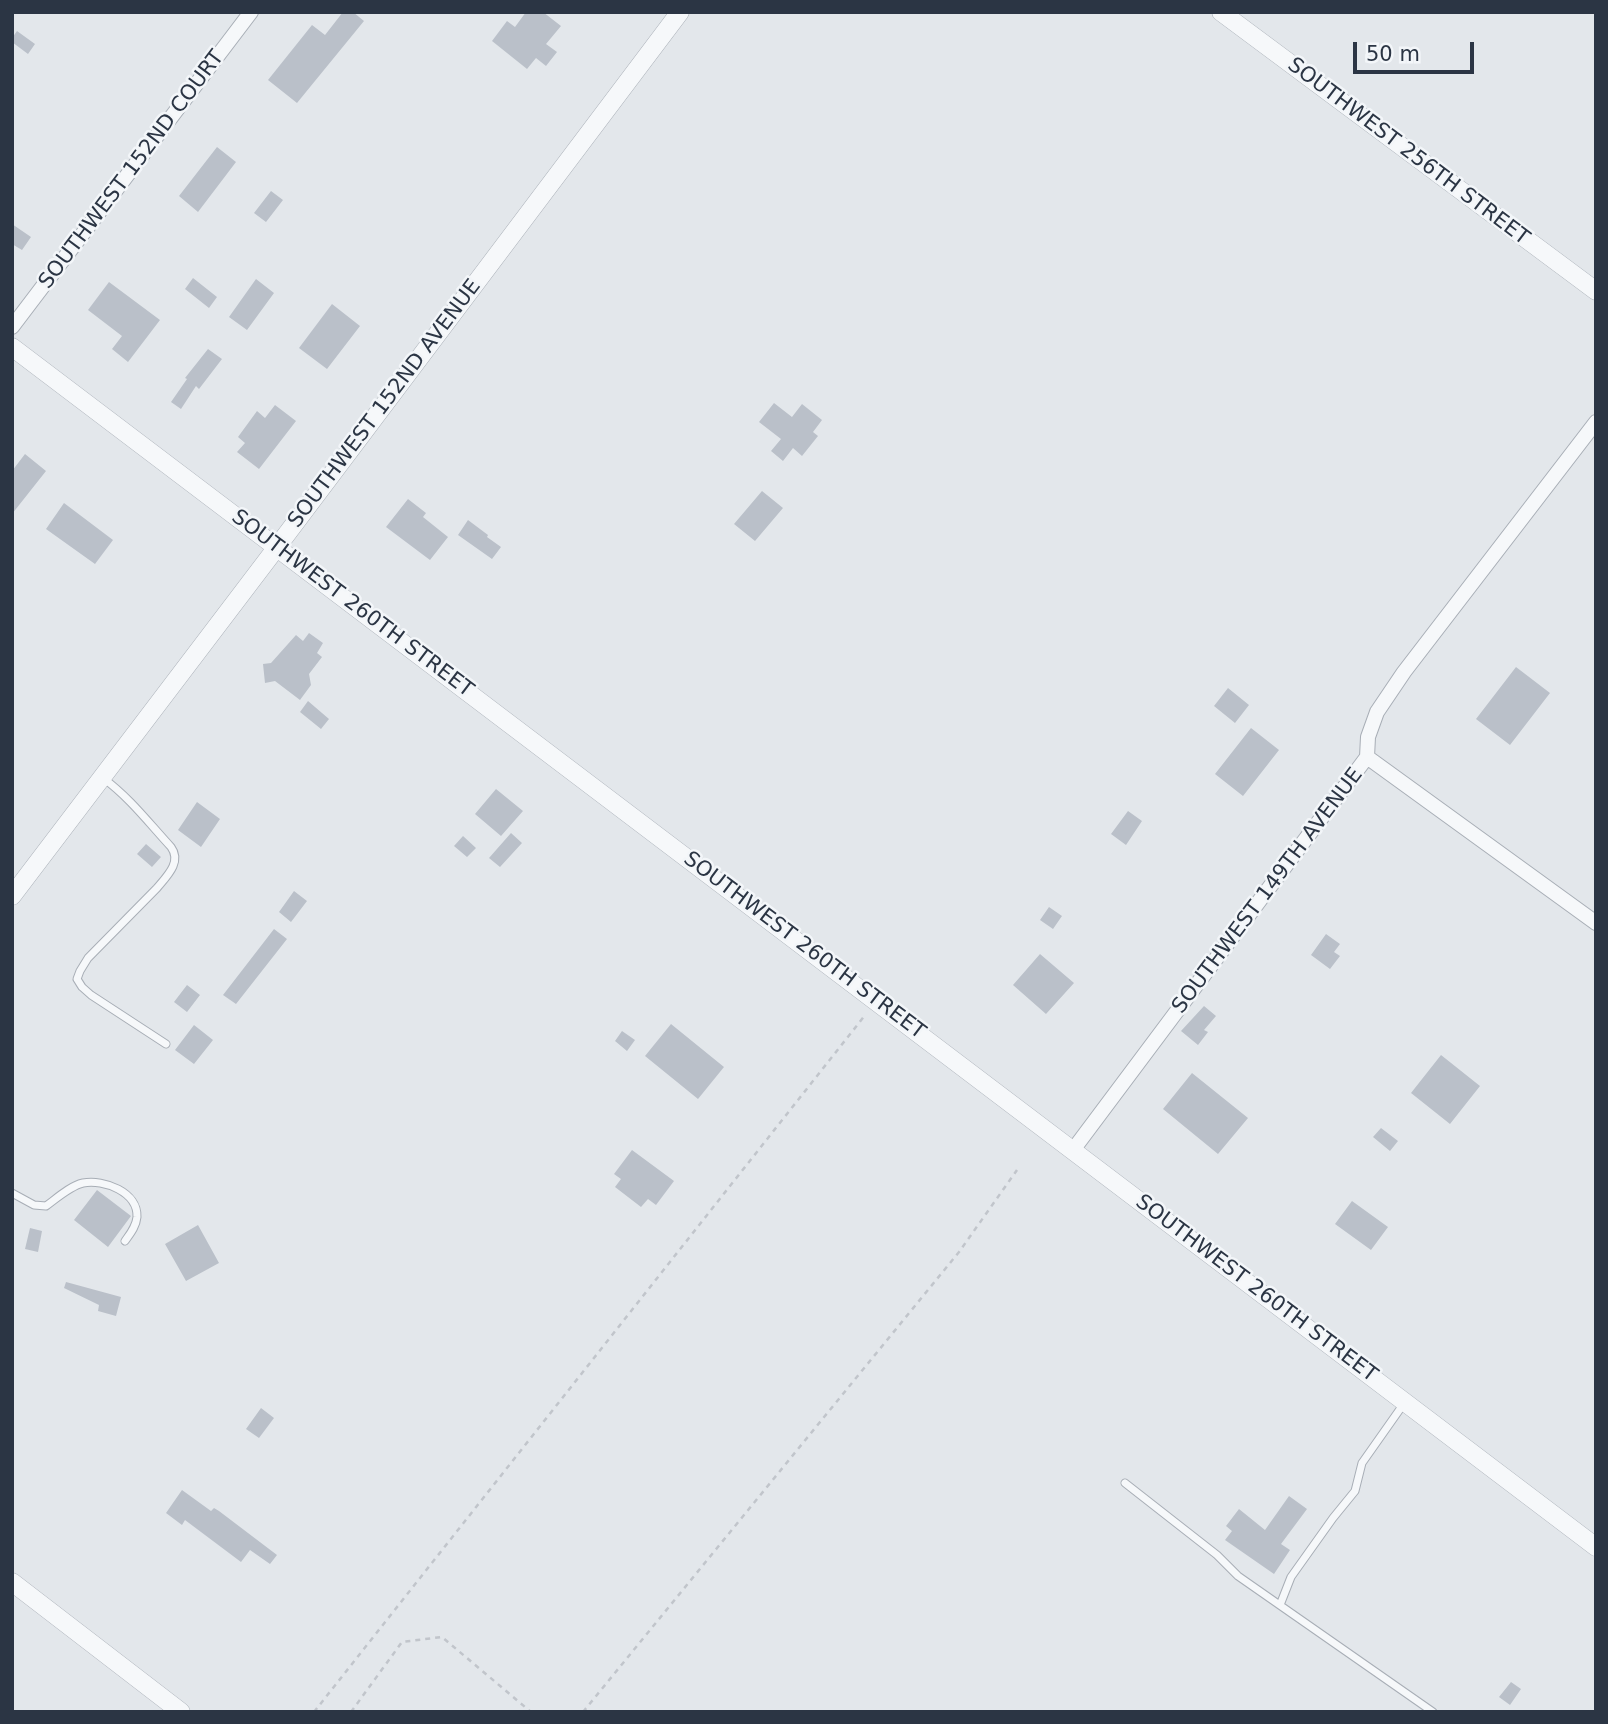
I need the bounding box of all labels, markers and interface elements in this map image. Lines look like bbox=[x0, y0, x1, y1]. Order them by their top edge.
scale bar bbox=[1356, 28, 1477, 72]
text: 50 m bbox=[1366, 42, 1420, 66]
street label: SOUTHWEST 152ND COURT bbox=[34, 46, 230, 294]
street label: SOUTHWEST 256TH STREET bbox=[1282, 53, 1534, 251]
street label: SOUTHWEST 152ND AVENUE bbox=[283, 275, 487, 533]
street label: SOUTHWEST 260TH STREET bbox=[226, 505, 478, 703]
street label: SOUTHWEST 149TH AVENUE bbox=[1167, 763, 1369, 1019]
street label: SOUTHWEST 260TH STREET bbox=[678, 847, 930, 1045]
street label: SOUTHWEST 260TH STREET bbox=[1130, 1190, 1382, 1388]

